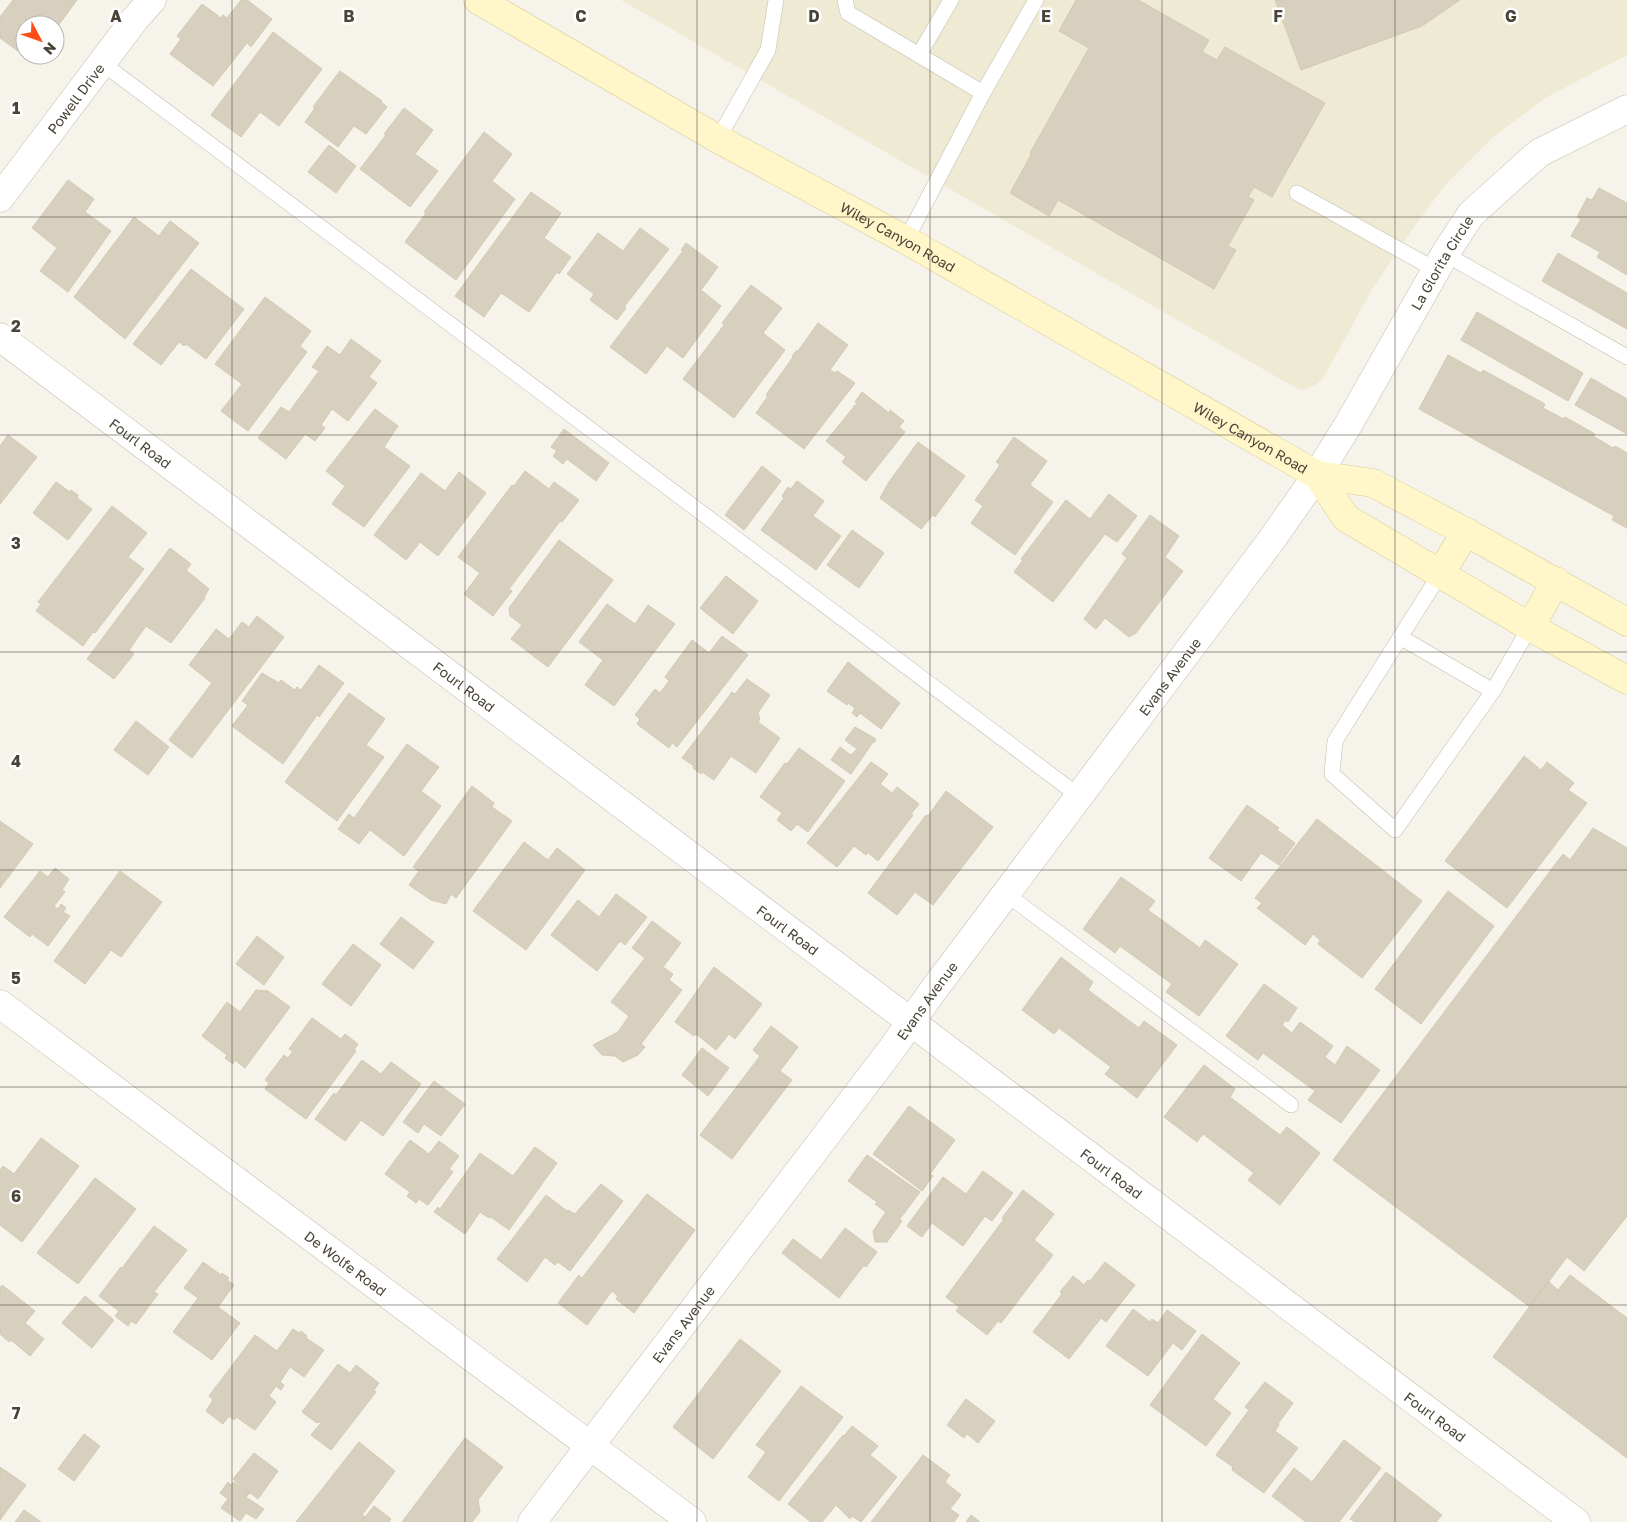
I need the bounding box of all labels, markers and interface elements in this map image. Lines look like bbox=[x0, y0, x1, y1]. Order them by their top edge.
text: A bbox=[110, 6, 122, 26]
text: B bbox=[343, 6, 355, 26]
text: C bbox=[575, 6, 587, 26]
text: D bbox=[808, 6, 820, 26]
text: E bbox=[1041, 6, 1051, 26]
text: F bbox=[1273, 6, 1283, 26]
text: G bbox=[1505, 6, 1517, 26]
north arrow bbox=[15, 15, 65, 65]
text: N bbox=[40, 39, 60, 58]
street label: Powell Drive bbox=[43, 60, 107, 137]
text: 1 bbox=[12, 98, 20, 118]
street label: Wiley Canyon Road bbox=[837, 198, 959, 275]
street label: La Glorita Circle bbox=[1407, 212, 1476, 313]
text: 2 bbox=[11, 316, 21, 336]
street label: Wiley Canyon Road bbox=[1191, 398, 1311, 477]
street label: Fourl Road bbox=[106, 414, 175, 471]
text: 3 bbox=[11, 533, 21, 553]
street label: Evans Avenue bbox=[1135, 634, 1204, 718]
street label: Fourl Road bbox=[430, 657, 499, 715]
text: 4 bbox=[11, 751, 21, 771]
street label: Fourl Road bbox=[754, 901, 822, 958]
street label: Evans Avenue bbox=[892, 958, 961, 1043]
text: 5 bbox=[11, 968, 21, 988]
street label: Fourl Road bbox=[1078, 1144, 1146, 1202]
text: 6 bbox=[11, 1186, 21, 1206]
street label: De Wolfe Road bbox=[302, 1227, 390, 1299]
street label: Evans Avenue bbox=[648, 1282, 718, 1366]
street label: Fourl Road bbox=[1401, 1388, 1470, 1445]
text: 7 bbox=[12, 1403, 21, 1423]

